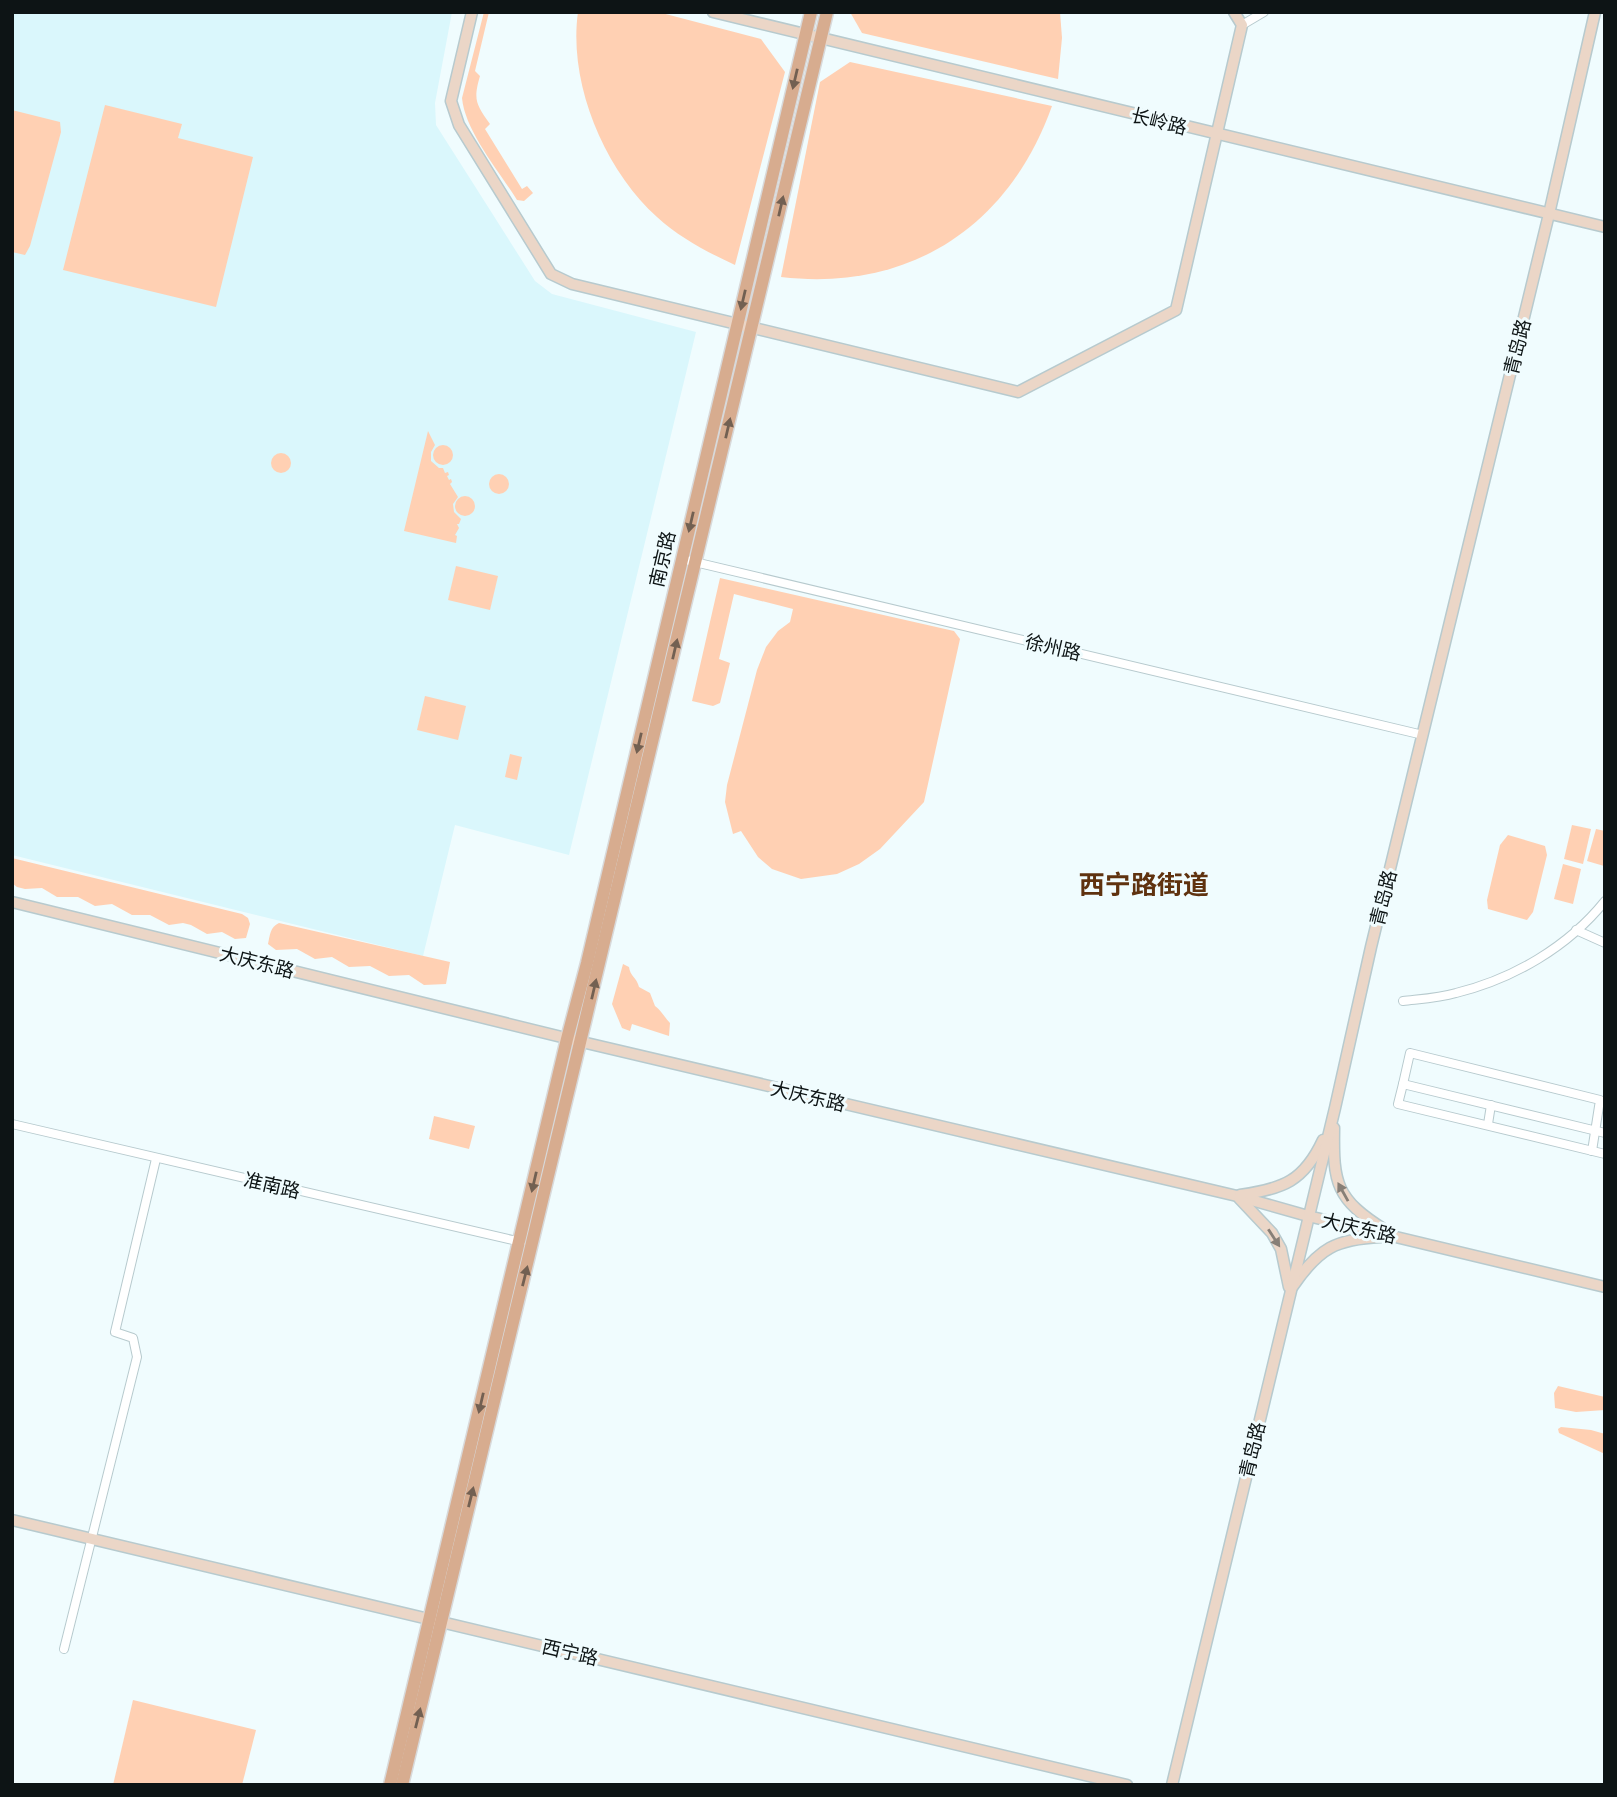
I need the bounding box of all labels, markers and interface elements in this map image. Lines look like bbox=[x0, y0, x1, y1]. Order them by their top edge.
one-way arrow bbox=[789, 68, 800, 90]
street label: 长岭路 bbox=[1128, 101, 1190, 141]
one-way arrow bbox=[776, 195, 787, 217]
one-way arrow bbox=[737, 289, 748, 311]
street label: 青岛路 bbox=[1497, 316, 1537, 378]
one-way arrow bbox=[723, 416, 734, 438]
one-way arrow bbox=[685, 511, 696, 533]
street label: 南京路 bbox=[643, 528, 681, 590]
street label: 徐州路 bbox=[1022, 628, 1084, 666]
one-way arrow bbox=[670, 638, 681, 660]
one-way arrow bbox=[633, 732, 644, 754]
district label: 西宁路街道 bbox=[1079, 866, 1209, 902]
street label: 青岛路 bbox=[1363, 867, 1403, 929]
street label: 大庆东路 bbox=[217, 940, 297, 984]
one-way arrow bbox=[589, 978, 600, 1000]
street label: 大庆东路 bbox=[768, 1075, 848, 1117]
street label: 准南路 bbox=[241, 1166, 303, 1204]
one-way arrow bbox=[528, 1171, 539, 1193]
one-way arrow bbox=[1337, 1182, 1349, 1202]
street label: 大庆东路 bbox=[1319, 1207, 1399, 1249]
one-way arrow bbox=[1267, 1228, 1280, 1247]
one-way arrow bbox=[520, 1265, 531, 1287]
one-way arrow bbox=[475, 1392, 486, 1414]
street label: 青岛路 bbox=[1233, 1419, 1271, 1481]
one-way arrow bbox=[466, 1486, 477, 1508]
street label: 西宁路 bbox=[539, 1633, 601, 1671]
one-way arrow bbox=[413, 1707, 424, 1729]

